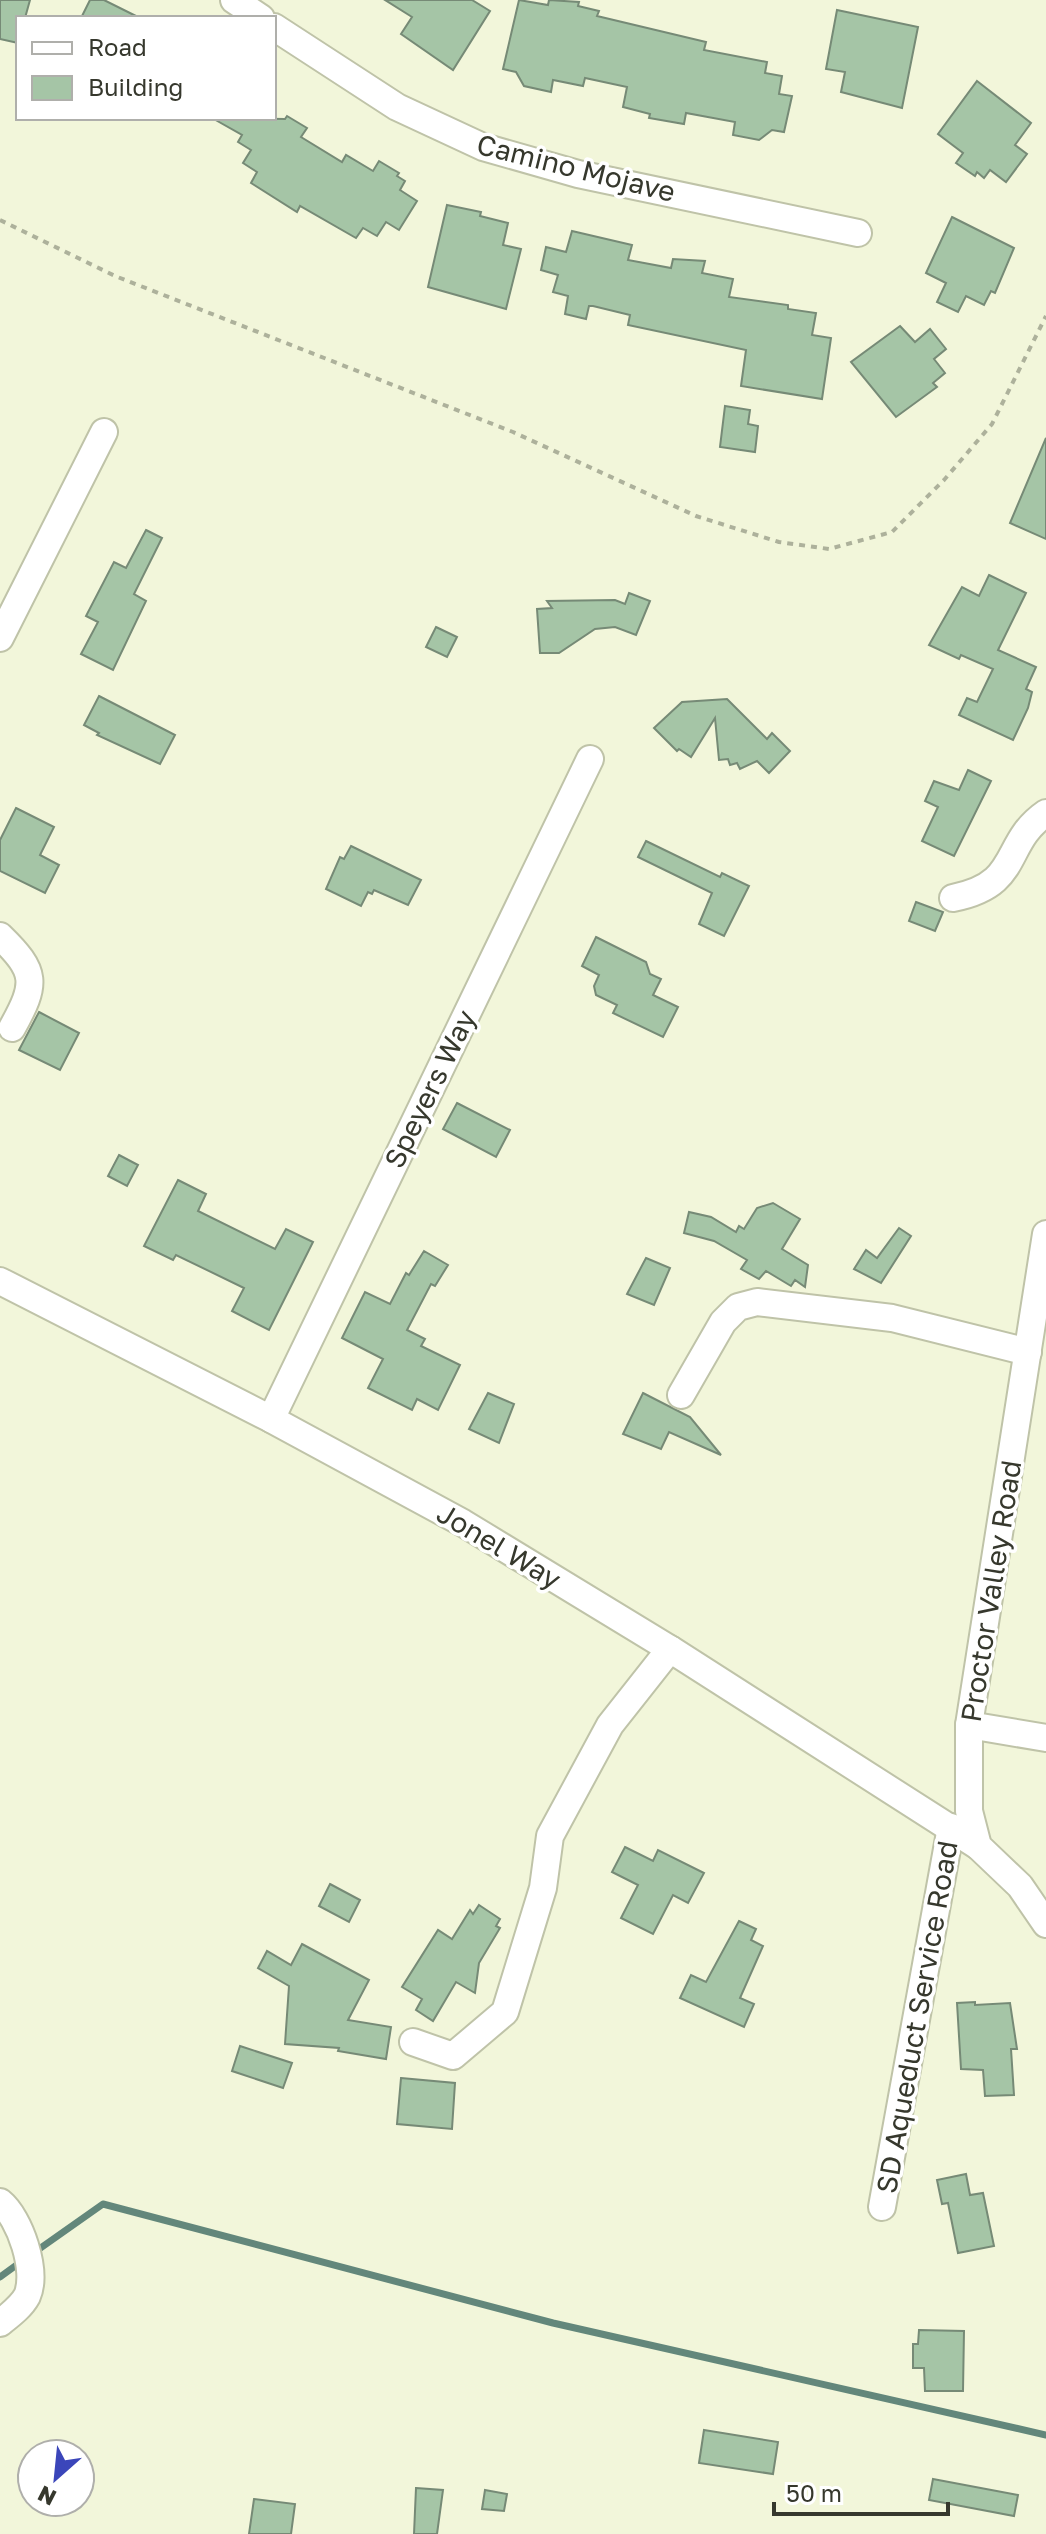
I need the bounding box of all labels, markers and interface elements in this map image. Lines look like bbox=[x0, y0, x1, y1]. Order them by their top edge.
legend bbox=[16, 16, 276, 120]
text: Road bbox=[88, 32, 147, 61]
text: Building bbox=[88, 72, 183, 101]
street label: Camino Mojave bbox=[474, 127, 679, 208]
street label: Speyers Way bbox=[377, 1004, 482, 1173]
street label: Proctor Valley Road bbox=[954, 1458, 1027, 1724]
street label: Jonel Way bbox=[431, 1496, 567, 1596]
street label: SD Aqueduct Service Road bbox=[869, 1838, 964, 2196]
north arrow bbox=[16, 2438, 96, 2518]
scale bar bbox=[774, 2466, 948, 2516]
text: 50 m bbox=[786, 2478, 842, 2507]
text: N bbox=[33, 2480, 60, 2512]

